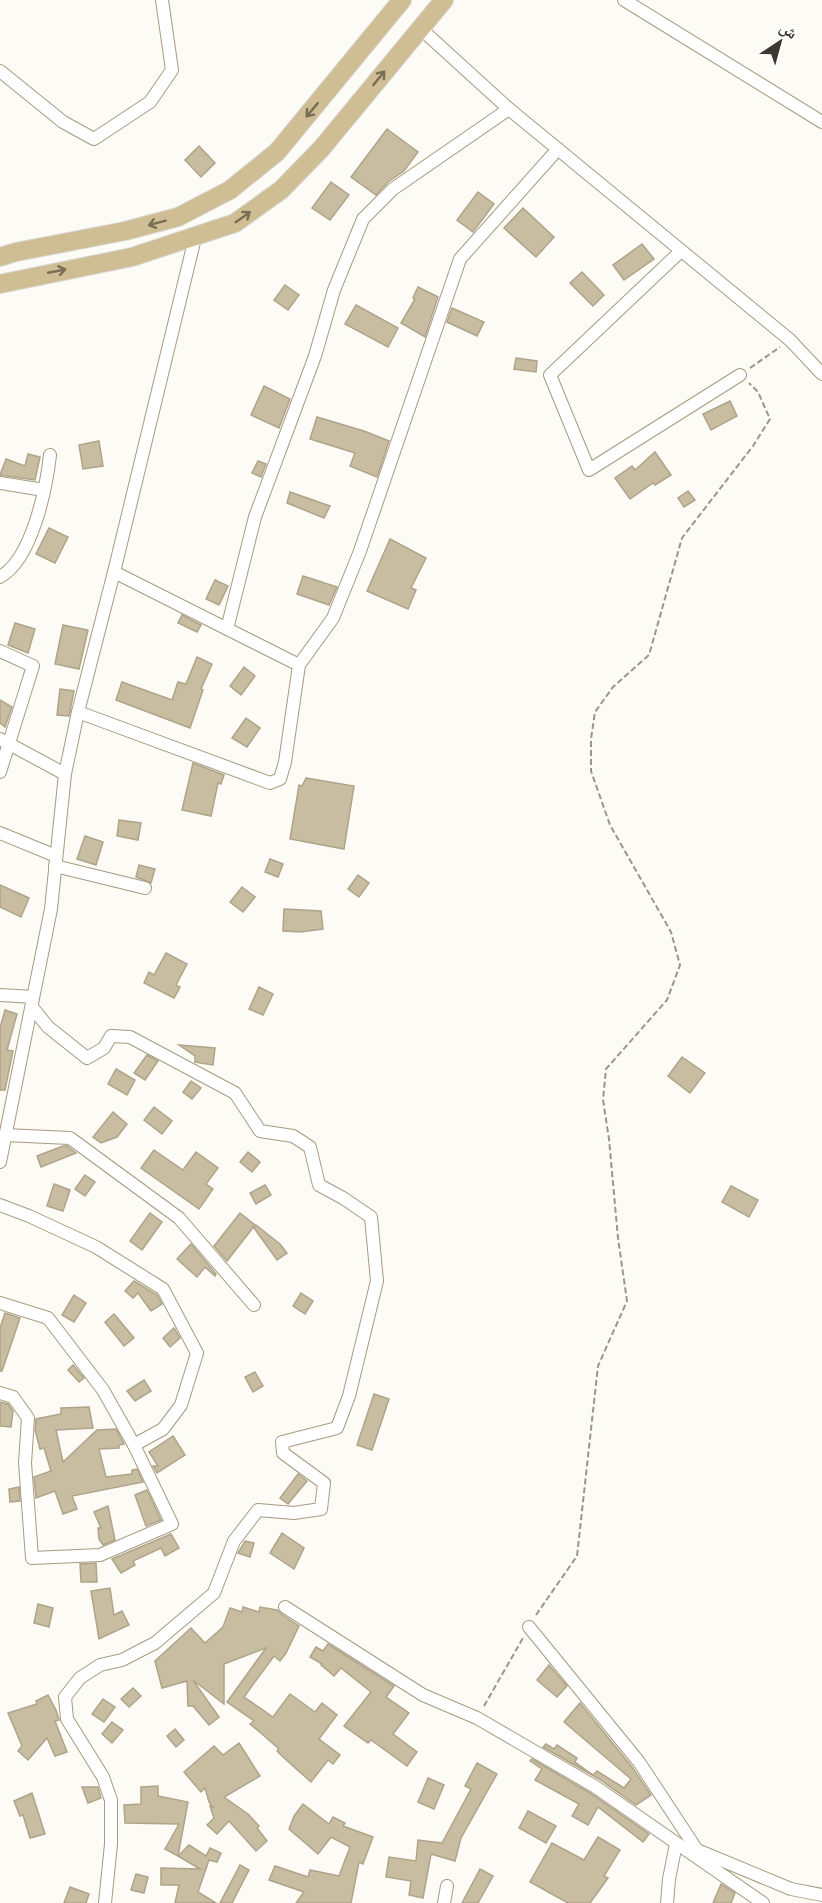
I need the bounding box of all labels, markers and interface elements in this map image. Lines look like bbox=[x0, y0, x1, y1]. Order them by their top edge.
north arrow bbox=[750, 12, 810, 72]
text: ش bbox=[773, 16, 802, 48]
one-way arrow bbox=[373, 71, 386, 87]
one-way arrow bbox=[305, 102, 319, 117]
one-way arrow bbox=[235, 211, 251, 223]
one-way arrow bbox=[148, 217, 167, 229]
one-way arrow bbox=[47, 265, 66, 276]

